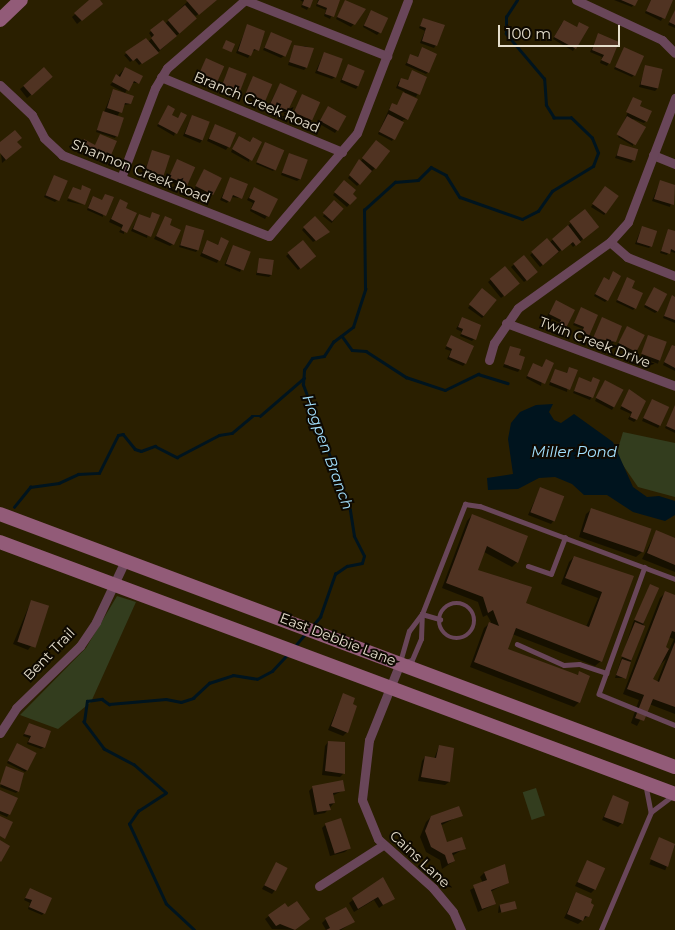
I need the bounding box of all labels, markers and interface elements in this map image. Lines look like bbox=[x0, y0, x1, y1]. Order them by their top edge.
scale bar bbox=[500, 15, 622, 47]
text: 100 m bbox=[506, 24, 551, 43]
street label: Branch Creek Road bbox=[192, 68, 322, 136]
street label: Shannon Creek Road bbox=[69, 135, 213, 207]
street label: Twin Creek Drive bbox=[537, 313, 653, 371]
water label: Hogpen Branch bbox=[299, 392, 357, 512]
water label: Miller Pond bbox=[531, 443, 617, 461]
street label: East Debbie Lane bbox=[278, 609, 398, 669]
street label: Bent Trail bbox=[20, 624, 78, 684]
street label: Cains Lane bbox=[386, 827, 454, 891]

